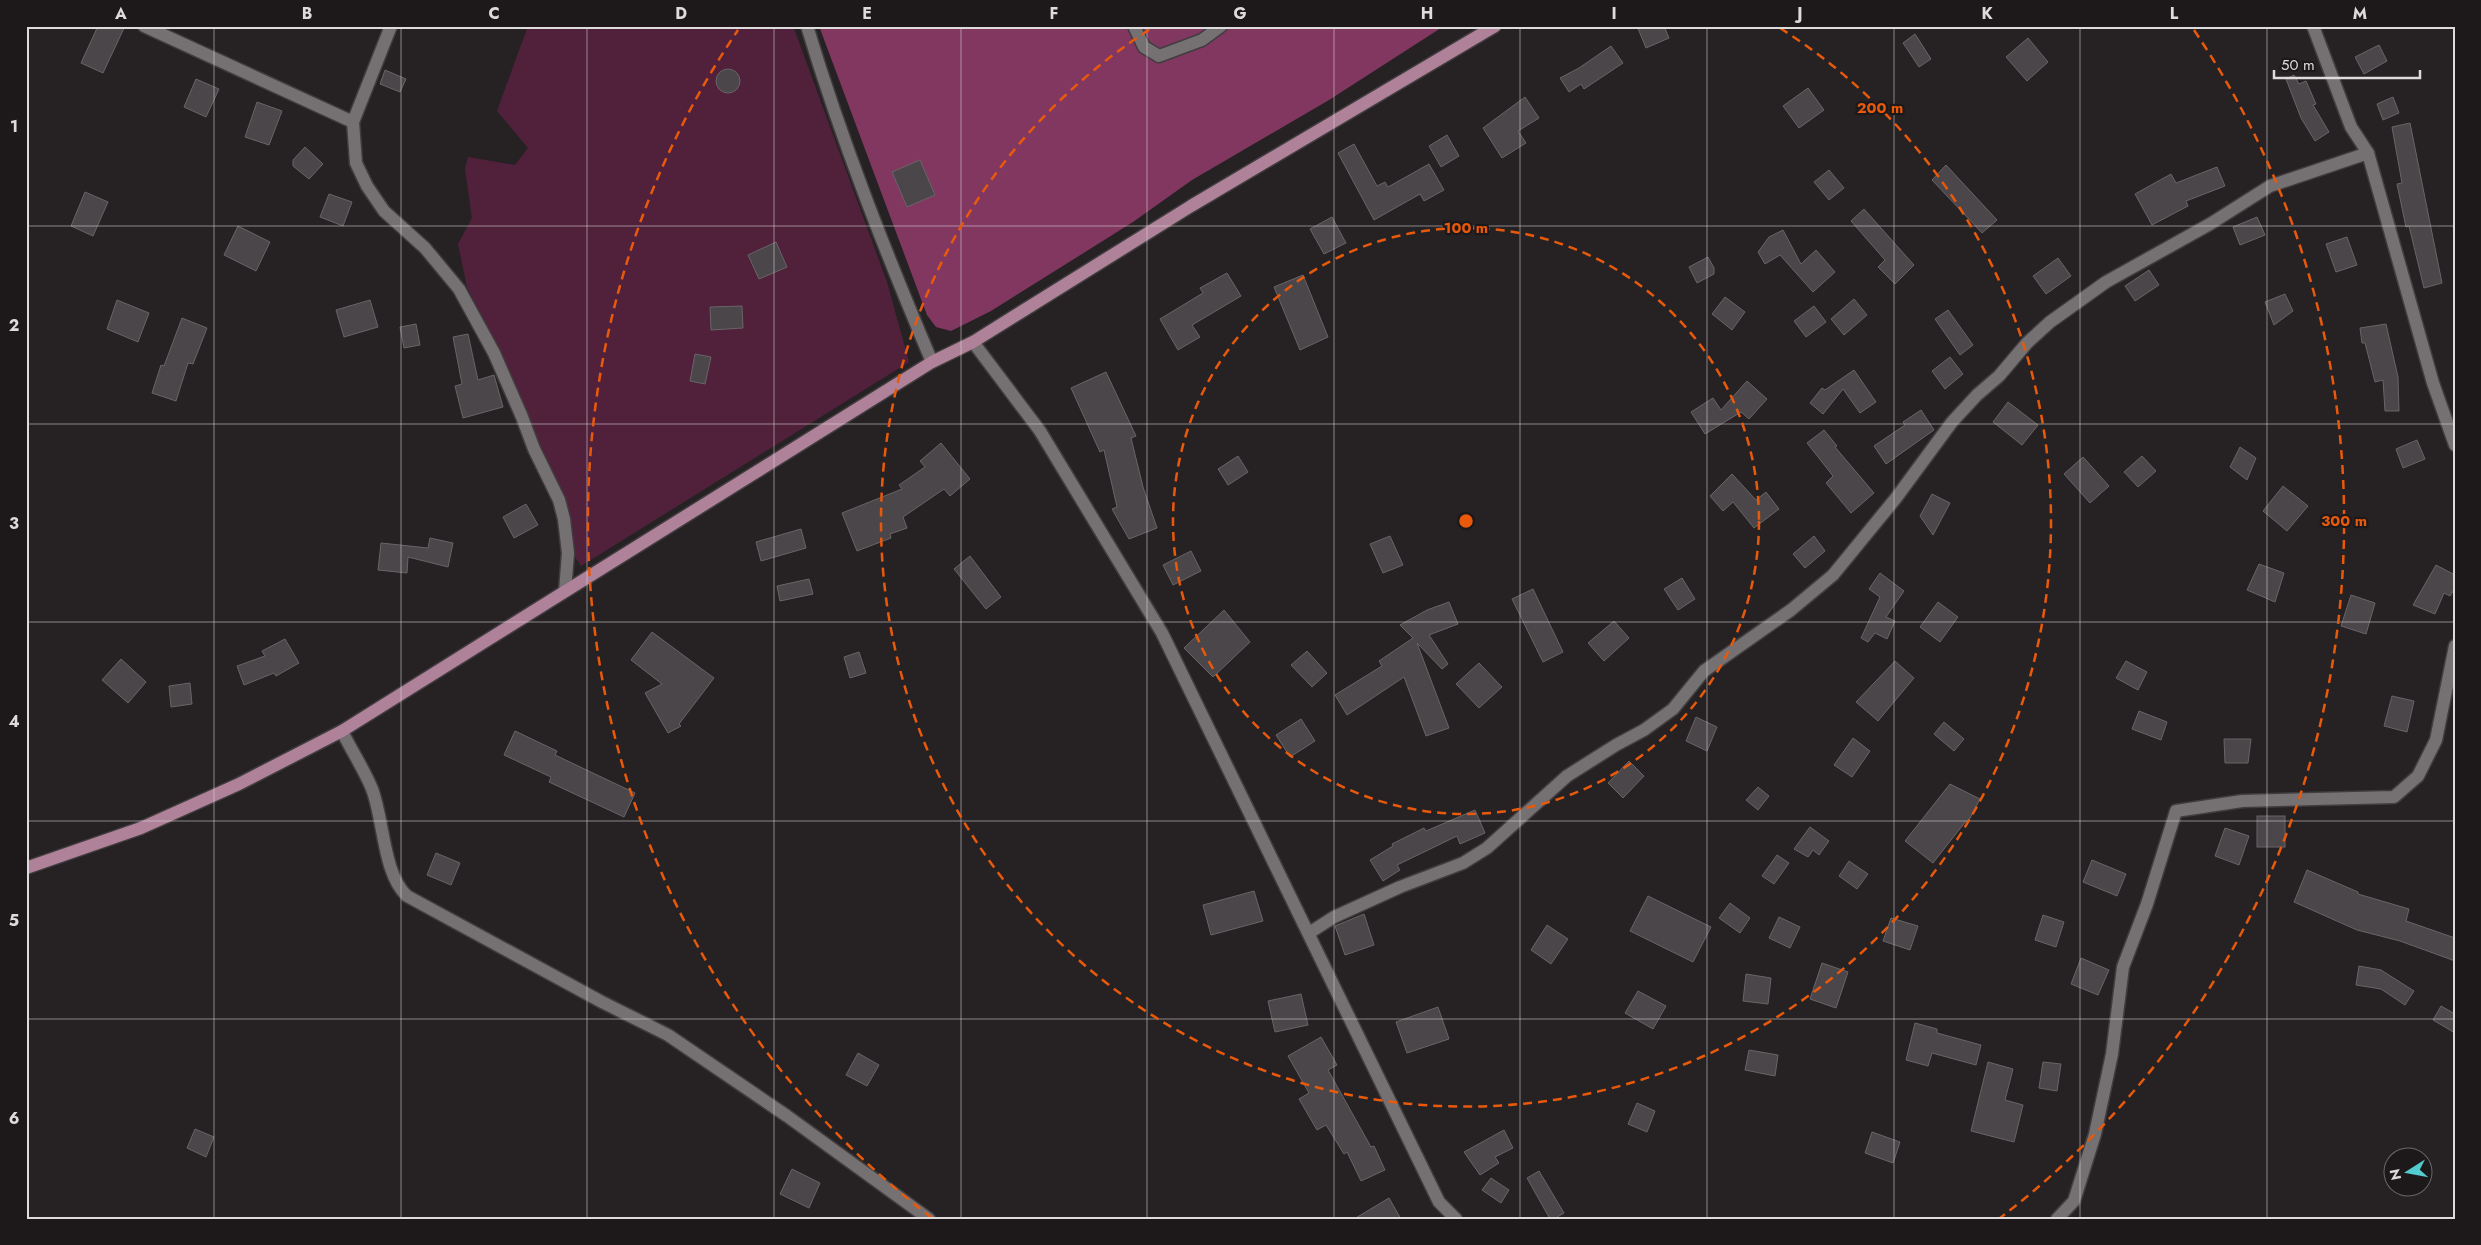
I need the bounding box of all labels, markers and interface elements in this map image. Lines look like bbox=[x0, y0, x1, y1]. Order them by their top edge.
text: A bbox=[114, 2, 127, 25]
text: B bbox=[302, 2, 312, 25]
text: C bbox=[488, 2, 500, 25]
text: D bbox=[675, 2, 687, 25]
text: E bbox=[862, 2, 872, 25]
text: F bbox=[1050, 2, 1058, 25]
text: G bbox=[1233, 2, 1247, 25]
text: H bbox=[1421, 2, 1433, 25]
text: I bbox=[1611, 2, 1617, 25]
text: J bbox=[1794, 2, 1803, 25]
text: K bbox=[1981, 2, 1993, 25]
text: L bbox=[2170, 2, 2179, 25]
text: M bbox=[2353, 2, 2367, 25]
scale bar bbox=[2274, 48, 2420, 80]
text: 50 m bbox=[2281, 54, 2315, 76]
text: 200 m bbox=[1857, 97, 1903, 119]
text: 1 bbox=[10, 115, 18, 138]
text: 100 m bbox=[1444, 217, 1488, 239]
text: 2 bbox=[9, 314, 19, 337]
text: 300 m bbox=[2321, 510, 2367, 532]
text: 3 bbox=[9, 512, 19, 535]
centre of rings bbox=[1457, 512, 1475, 530]
text: 4 bbox=[8, 710, 20, 733]
text: 5 bbox=[9, 909, 19, 932]
text: 6 bbox=[9, 1107, 19, 1130]
north arrow bbox=[2384, 1148, 2434, 1198]
text: N bbox=[2384, 1167, 2406, 1182]

